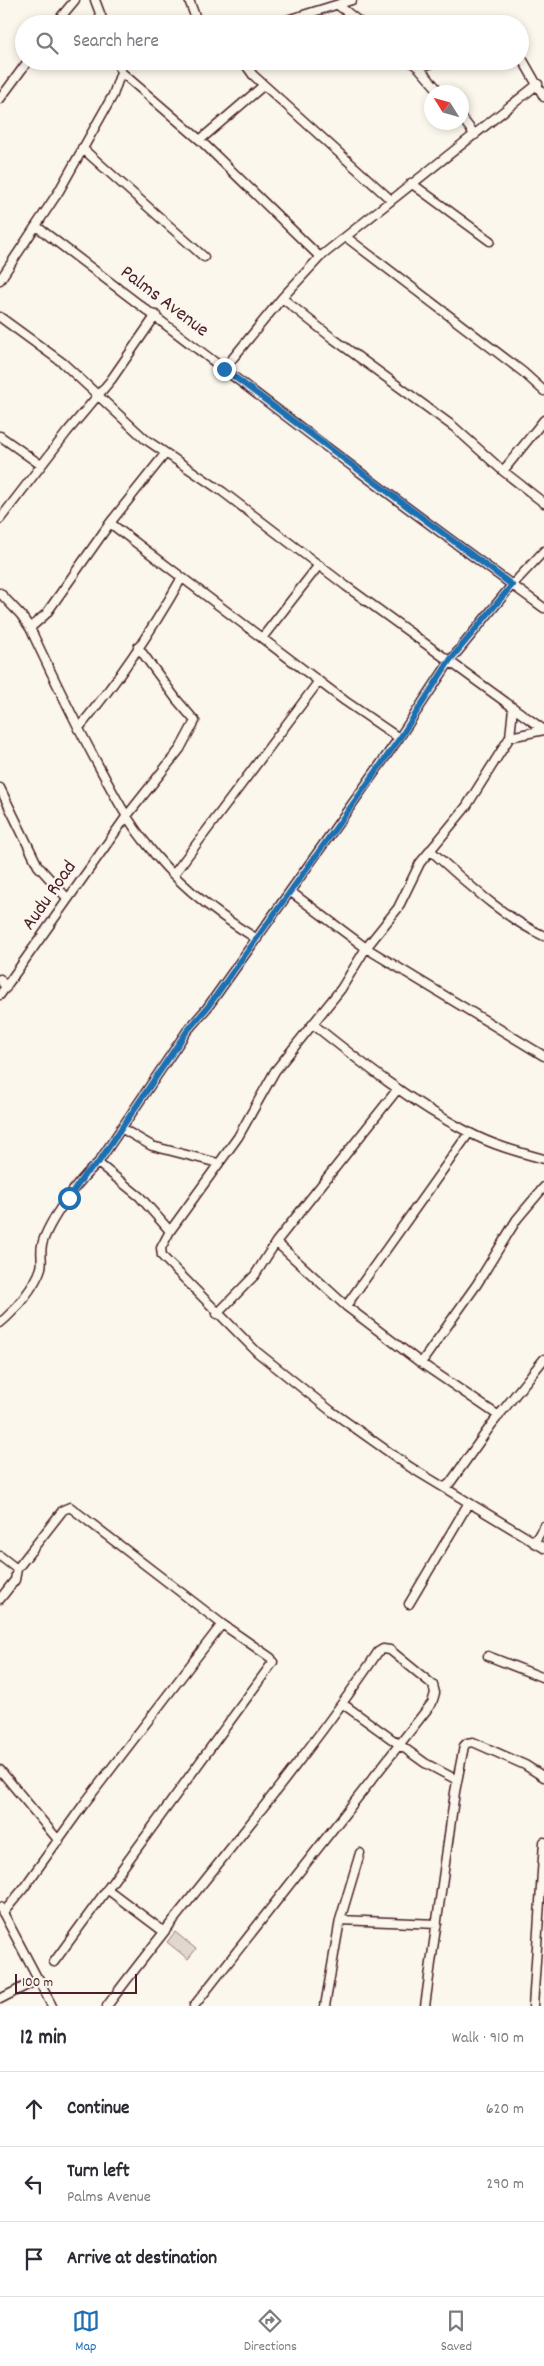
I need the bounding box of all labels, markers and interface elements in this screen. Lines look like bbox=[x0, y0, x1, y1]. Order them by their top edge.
search box bbox=[15, 15, 529, 70]
icon: search bbox=[33, 29, 61, 57]
text: Search here bbox=[73, 29, 159, 56]
north arrow bbox=[424, 85, 469, 130]
street label: Palms Avenue bbox=[114, 259, 214, 345]
route end bbox=[213, 358, 236, 381]
street label: Audu Road bbox=[16, 855, 84, 937]
route start bbox=[58, 1187, 81, 1210]
scale bar bbox=[15, 1971, 138, 1994]
text: 100 m bbox=[22, 1973, 53, 1993]
text: 12 min bbox=[20, 2024, 67, 2054]
text: Walk · 910 m bbox=[452, 2027, 524, 2050]
icon: ahead bbox=[20, 2095, 48, 2123]
text: Continue bbox=[67, 2096, 129, 2123]
text: 620 m bbox=[486, 2098, 524, 2121]
text: Turn left bbox=[67, 2159, 130, 2186]
icon: left bbox=[20, 2170, 48, 2198]
text: 290 m bbox=[486, 2173, 524, 2196]
text: Palms Avenue bbox=[67, 2186, 151, 2209]
icon: arrive bbox=[20, 2245, 48, 2273]
text: Arrive at destination bbox=[67, 2246, 217, 2273]
tab: Map bbox=[72, 2307, 100, 2357]
tab: Directions bbox=[244, 2307, 297, 2357]
tab: Saved bbox=[441, 2307, 472, 2357]

